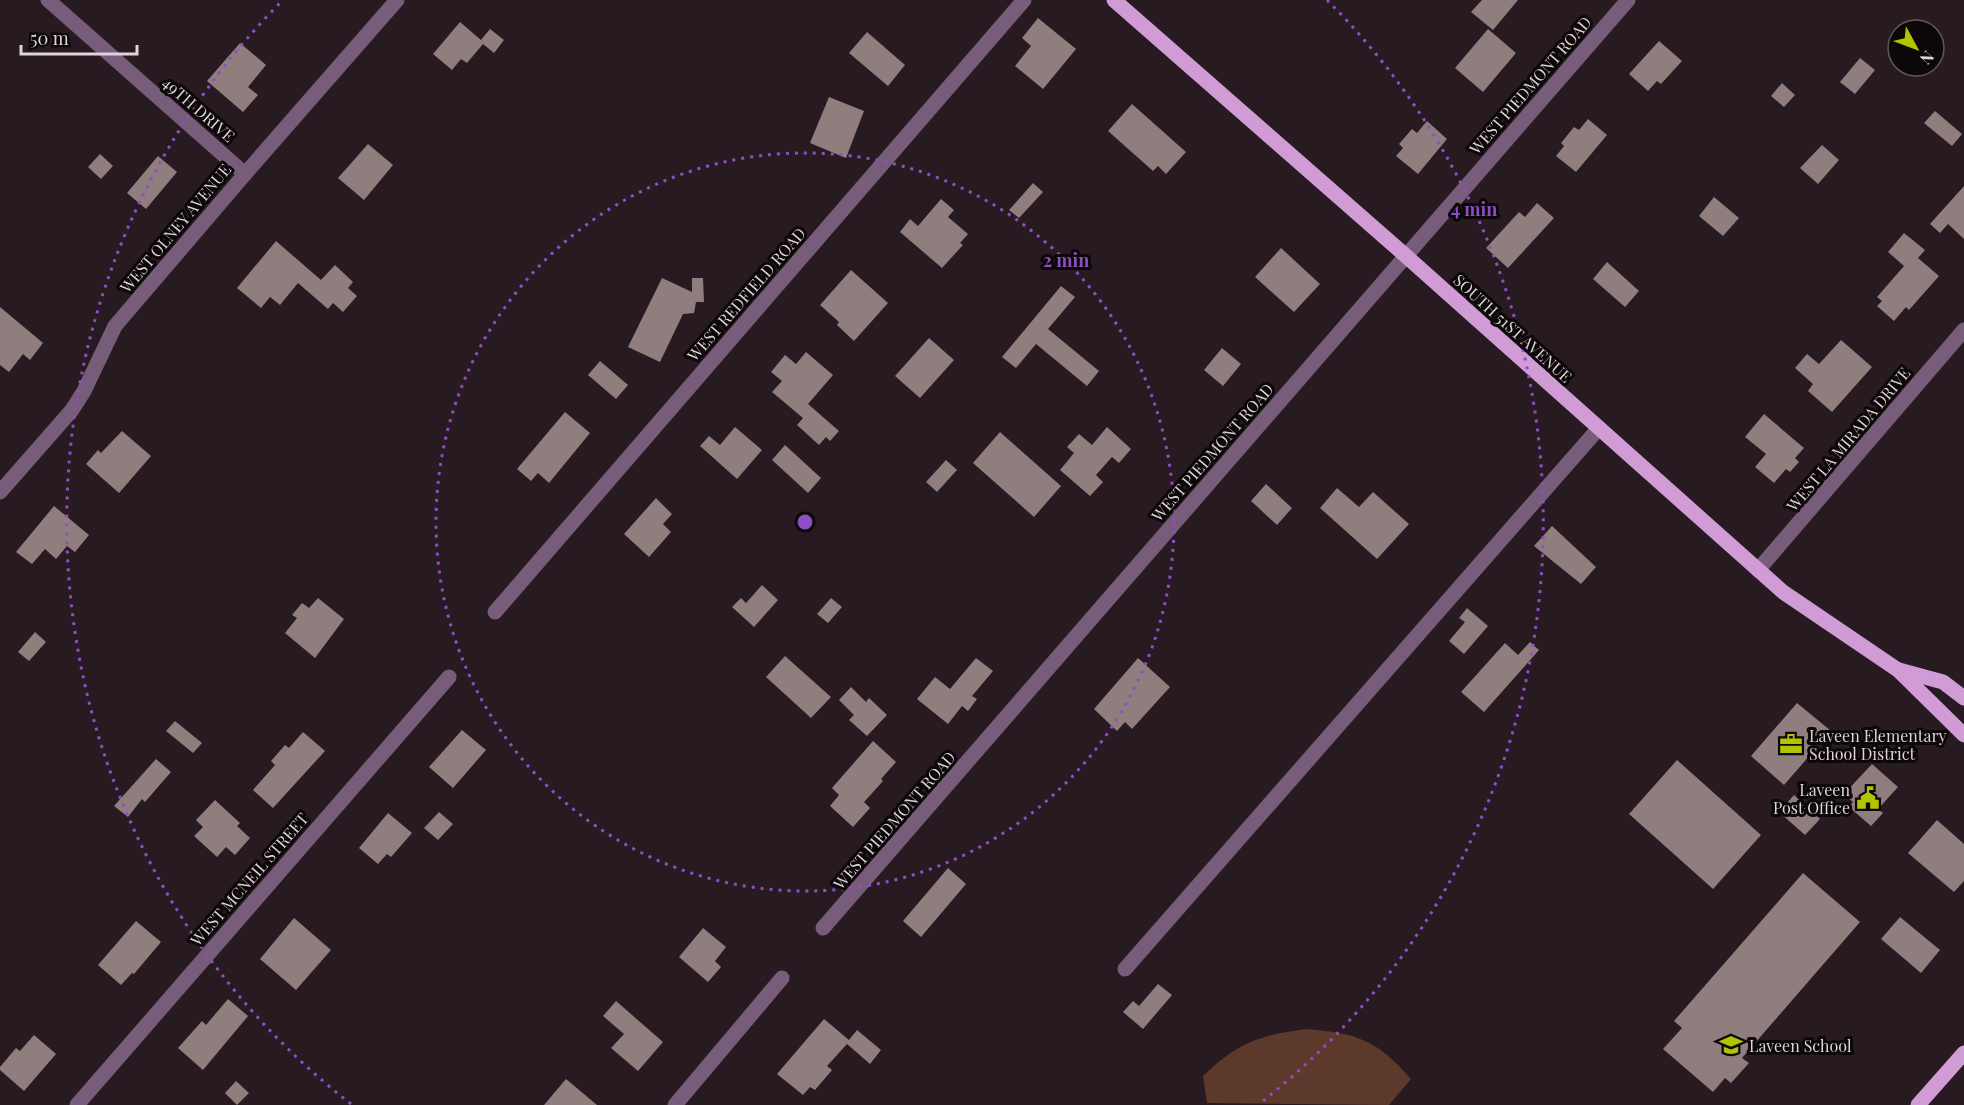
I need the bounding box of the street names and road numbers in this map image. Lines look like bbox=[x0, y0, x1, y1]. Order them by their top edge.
street label: WEST PIEDMONT ROAD bbox=[1464, 12, 1596, 159]
street label: 49TH DRIVE bbox=[158, 72, 240, 146]
street label: WEST OLNEY AVENUE bbox=[114, 159, 235, 298]
street label: WEST REDFIELD ROAD bbox=[682, 223, 810, 366]
street label: SOUTH 51ST AVENUE bbox=[1449, 269, 1577, 387]
street label: WEST LA MIRADA DRIVE bbox=[1781, 363, 1914, 516]
street label: WEST PIEDMONT ROAD bbox=[1146, 379, 1278, 526]
street label: WEST PIEDMONT ROAD bbox=[828, 747, 960, 894]
street label: WEST MCNEIL STREET bbox=[185, 808, 313, 951]

